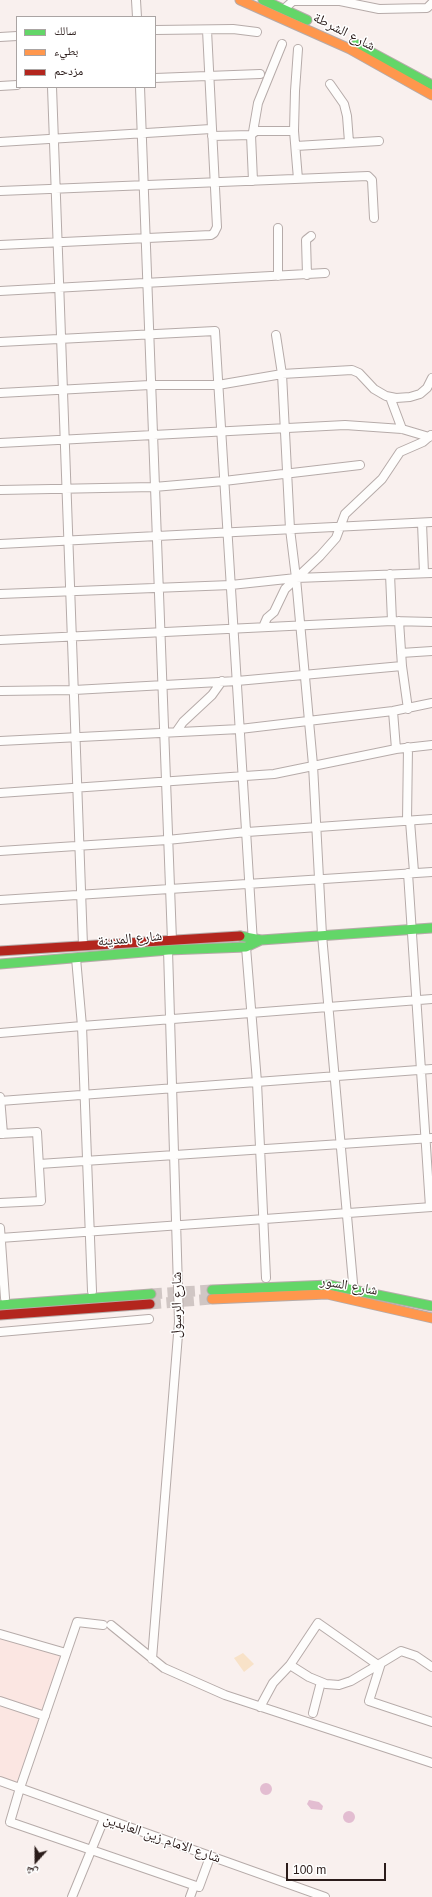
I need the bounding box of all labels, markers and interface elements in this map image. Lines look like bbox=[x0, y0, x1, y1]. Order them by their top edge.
street label: شارع الشرطة bbox=[310, 9, 378, 55]
legend bbox=[16, 16, 156, 88]
text: سالك bbox=[54, 24, 76, 38]
text: بطيء bbox=[54, 44, 78, 58]
text: مزدحم bbox=[54, 64, 83, 78]
street label: شارع المدينة bbox=[97, 928, 163, 950]
street label: شارع الرسول bbox=[169, 1272, 185, 1338]
street label: شارع السور bbox=[319, 1273, 379, 1299]
street label: شارع الامام زين العابدين bbox=[101, 1811, 223, 1867]
north arrow bbox=[16, 1841, 56, 1881]
scale bar bbox=[288, 1855, 388, 1881]
text: 100 m bbox=[293, 1863, 326, 1877]
text: ش bbox=[24, 1865, 39, 1880]

